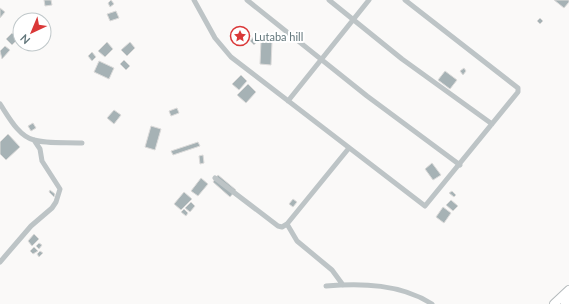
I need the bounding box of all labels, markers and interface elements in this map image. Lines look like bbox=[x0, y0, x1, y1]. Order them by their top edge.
north arrow bbox=[12, 12, 52, 52]
place icon: Lutaba hill bbox=[229, 25, 251, 47]
place label: Lutaba hill bbox=[254, 30, 303, 43]
text: N bbox=[17, 32, 32, 47]

